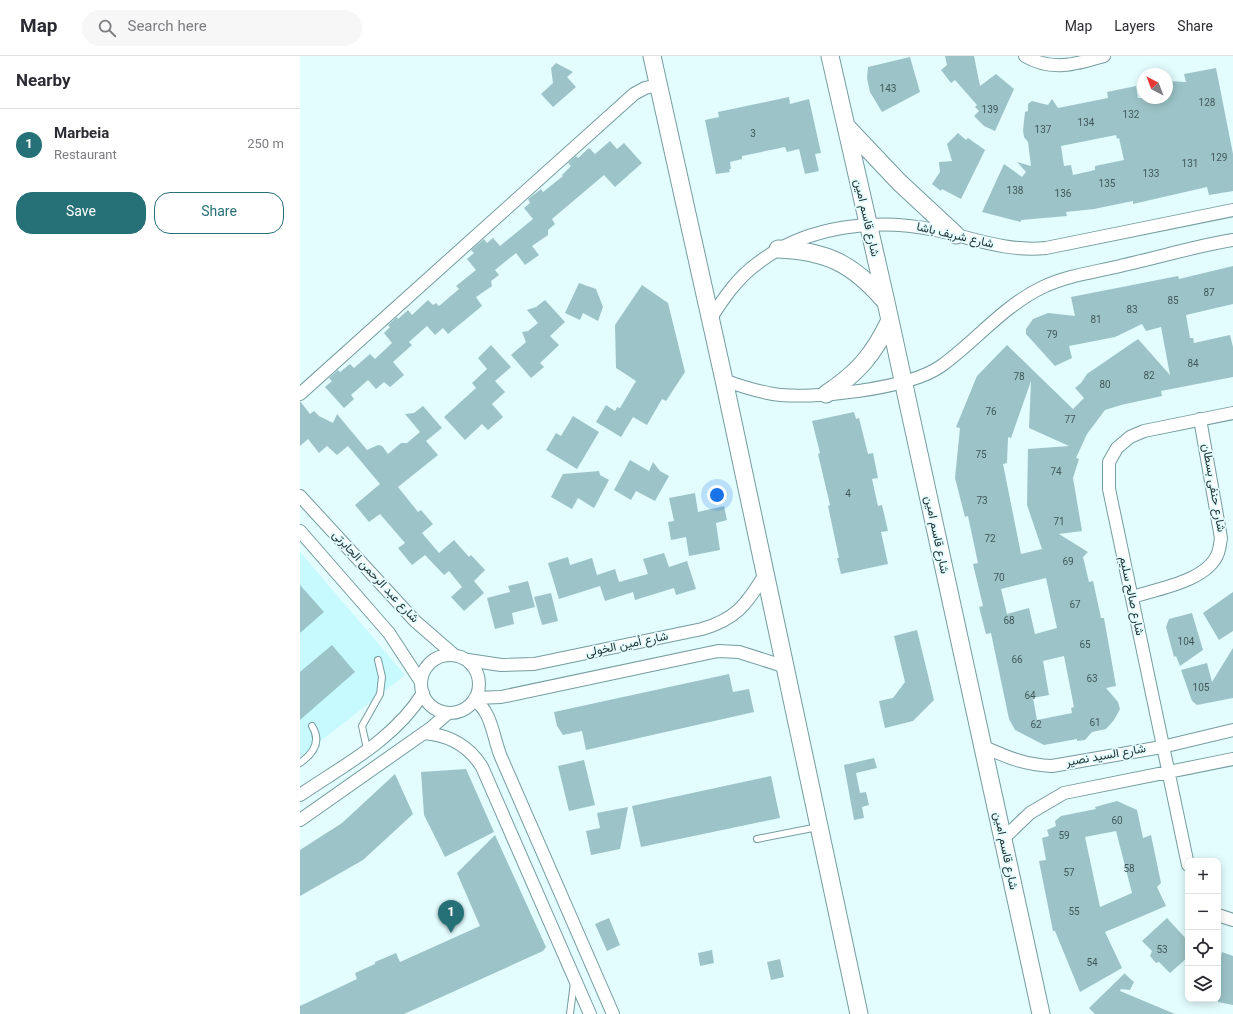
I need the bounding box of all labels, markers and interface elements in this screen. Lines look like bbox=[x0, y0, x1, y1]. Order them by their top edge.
search box bbox=[82, 10, 362, 46]
text: Map bbox=[20, 13, 58, 42]
text: Search here bbox=[128, 16, 207, 39]
icon: search bbox=[96, 17, 118, 39]
text: Map bbox=[1065, 17, 1092, 39]
text: Layers bbox=[1114, 17, 1155, 39]
text: Share bbox=[1177, 17, 1213, 39]
north arrow bbox=[1137, 68, 1173, 104]
text: Nearby bbox=[16, 69, 71, 95]
house number: 143 bbox=[880, 82, 896, 97]
house number: 128 bbox=[1199, 96, 1216, 111]
house number: 139 bbox=[982, 103, 998, 118]
house number: 132 bbox=[1123, 108, 1140, 123]
house number: 134 bbox=[1078, 116, 1095, 131]
text: Marbeia bbox=[54, 123, 109, 146]
house number: 137 bbox=[1035, 123, 1052, 138]
house number: 3 bbox=[750, 127, 756, 142]
text: 1 bbox=[25, 135, 33, 155]
text: 250 m bbox=[247, 135, 284, 155]
text: Restaurant bbox=[54, 146, 117, 166]
house number: 129 bbox=[1211, 151, 1227, 166]
house number: 131 bbox=[1182, 157, 1198, 172]
house number: 133 bbox=[1143, 167, 1159, 182]
house number: 135 bbox=[1099, 177, 1116, 192]
street label: شارع قاسم امين bbox=[848, 178, 884, 258]
house number: 138 bbox=[1007, 184, 1024, 199]
house number: 136 bbox=[1055, 187, 1072, 202]
button: Save bbox=[16, 192, 146, 234]
button: Share bbox=[154, 192, 284, 234]
street label: شارع شريف باشا bbox=[915, 218, 995, 254]
house number: 87 bbox=[1203, 286, 1215, 301]
house number: 85 bbox=[1167, 294, 1179, 309]
house number: 83 bbox=[1126, 303, 1138, 318]
house number: 81 bbox=[1090, 313, 1102, 328]
house number: 79 bbox=[1046, 328, 1058, 343]
house number: 84 bbox=[1187, 357, 1199, 372]
house number: 82 bbox=[1143, 369, 1155, 384]
house number: 78 bbox=[1013, 370, 1025, 385]
house number: 80 bbox=[1099, 378, 1111, 393]
house number: 76 bbox=[985, 405, 997, 420]
house number: 77 bbox=[1064, 413, 1076, 428]
street label: شارع حنفى بسطان bbox=[1196, 442, 1230, 534]
house number: 75 bbox=[975, 448, 987, 463]
house number: 74 bbox=[1050, 465, 1062, 480]
your location bbox=[707, 485, 727, 505]
house number: 4 bbox=[845, 487, 851, 502]
house number: 73 bbox=[976, 494, 988, 509]
street label: شارع قاسم امين bbox=[919, 495, 953, 575]
house number: 71 bbox=[1053, 515, 1065, 530]
street label: شارع عبد الرحمن الجابرتى bbox=[327, 527, 423, 627]
house number: 72 bbox=[984, 532, 996, 547]
house number: 69 bbox=[1062, 555, 1074, 570]
street label: شارع صالح سليم bbox=[1114, 555, 1148, 637]
house number: 70 bbox=[993, 571, 1005, 586]
house number: 67 bbox=[1069, 598, 1081, 613]
house number: 68 bbox=[1003, 614, 1015, 629]
street label: شارع أمين الخولى bbox=[584, 627, 670, 663]
house number: 104 bbox=[1178, 635, 1195, 650]
house number: 65 bbox=[1079, 638, 1091, 653]
house number: 66 bbox=[1011, 653, 1023, 668]
house number: 63 bbox=[1086, 672, 1098, 687]
house number: 105 bbox=[1193, 681, 1210, 696]
house number: 64 bbox=[1024, 689, 1036, 704]
house number: 61 bbox=[1089, 716, 1101, 731]
house number: 62 bbox=[1030, 718, 1042, 733]
street label: شارع السيد نصير bbox=[1064, 740, 1147, 772]
street label: شارع قاسم امين bbox=[988, 811, 1022, 891]
house number: 60 bbox=[1111, 814, 1123, 829]
house number: 59 bbox=[1058, 829, 1070, 844]
map controls bbox=[1185, 858, 1221, 1002]
button: + bbox=[1185, 858, 1221, 894]
house number: 58 bbox=[1123, 862, 1135, 877]
house number: 57 bbox=[1063, 866, 1075, 881]
button: − bbox=[1185, 894, 1221, 930]
pin: 1 bbox=[438, 900, 464, 933]
house number: 55 bbox=[1068, 905, 1080, 920]
button: locate bbox=[1185, 930, 1221, 966]
house number: 53 bbox=[1156, 943, 1168, 958]
house number: 54 bbox=[1086, 956, 1098, 971]
button: layers bbox=[1185, 966, 1221, 1002]

